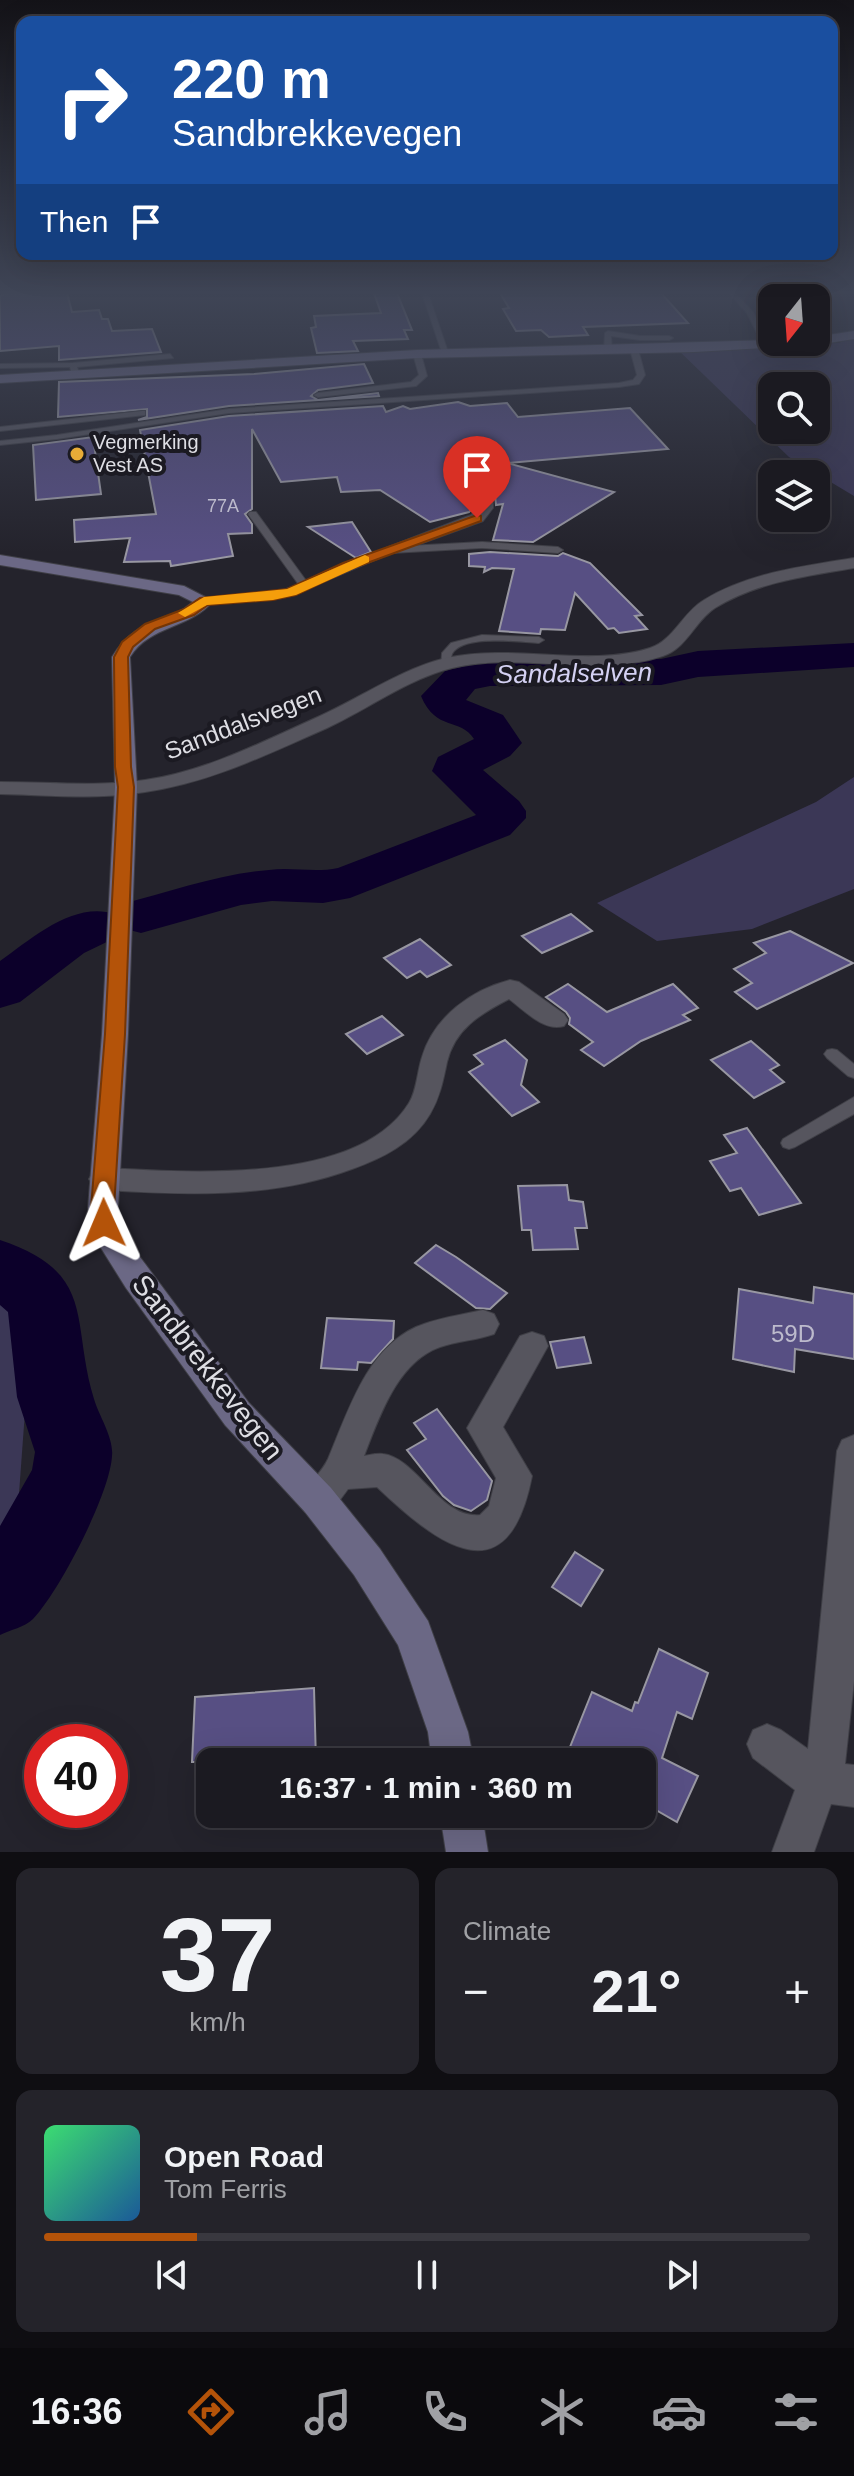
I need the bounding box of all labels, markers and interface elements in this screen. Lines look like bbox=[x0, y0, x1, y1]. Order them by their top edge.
text: 220 m bbox=[172, 47, 331, 110]
icon: right bbox=[40, 48, 144, 152]
text: Sandbrekkevegen bbox=[172, 113, 462, 154]
icon: arrive bbox=[124, 200, 168, 244]
text: Then bbox=[40, 205, 108, 238]
north arrow bbox=[758, 284, 830, 356]
map controls bbox=[758, 284, 830, 532]
button: search bbox=[758, 372, 830, 444]
place label: Vegmerking Vest AS bbox=[93, 431, 199, 476]
pin bbox=[443, 436, 511, 518]
marker: Vegmerking Vest AS bbox=[68, 445, 86, 463]
icon: arrive bbox=[455, 448, 499, 492]
button: layers bbox=[758, 460, 830, 532]
house number: 77A bbox=[207, 496, 239, 516]
water label: Sandalselven bbox=[496, 657, 652, 689]
street label: Sanddalsvegen bbox=[161, 680, 325, 765]
position arrow bbox=[62, 1181, 146, 1265]
street label: Sandbrekkevegen bbox=[126, 1269, 289, 1466]
house number: 59D bbox=[771, 1320, 815, 1347]
speed limit sign: 40 bbox=[24, 1724, 128, 1828]
text: 16:37 · 1 min · 360 m bbox=[279, 1771, 573, 1804]
text: 37 bbox=[160, 1897, 275, 2013]
text: Climate bbox=[463, 1916, 551, 1946]
text: 21° bbox=[591, 1958, 682, 2025]
text: − bbox=[463, 1967, 489, 2016]
text: + bbox=[784, 1967, 810, 2016]
text: km/h bbox=[189, 2007, 246, 2037]
text: Open Road bbox=[164, 2140, 324, 2173]
text: Tom Ferris bbox=[164, 2174, 287, 2204]
icon: previous bbox=[150, 2253, 194, 2297]
icon: pause bbox=[405, 2253, 449, 2297]
icon: next bbox=[660, 2253, 704, 2297]
icon: directions bbox=[183, 2384, 239, 2440]
icon: music bbox=[300, 2384, 356, 2440]
icon: phone bbox=[417, 2384, 473, 2440]
icon: climate bbox=[534, 2384, 590, 2440]
icon: car bbox=[651, 2384, 707, 2440]
icon: filters bbox=[768, 2384, 824, 2440]
text: 16:36 bbox=[30, 2391, 123, 2432]

